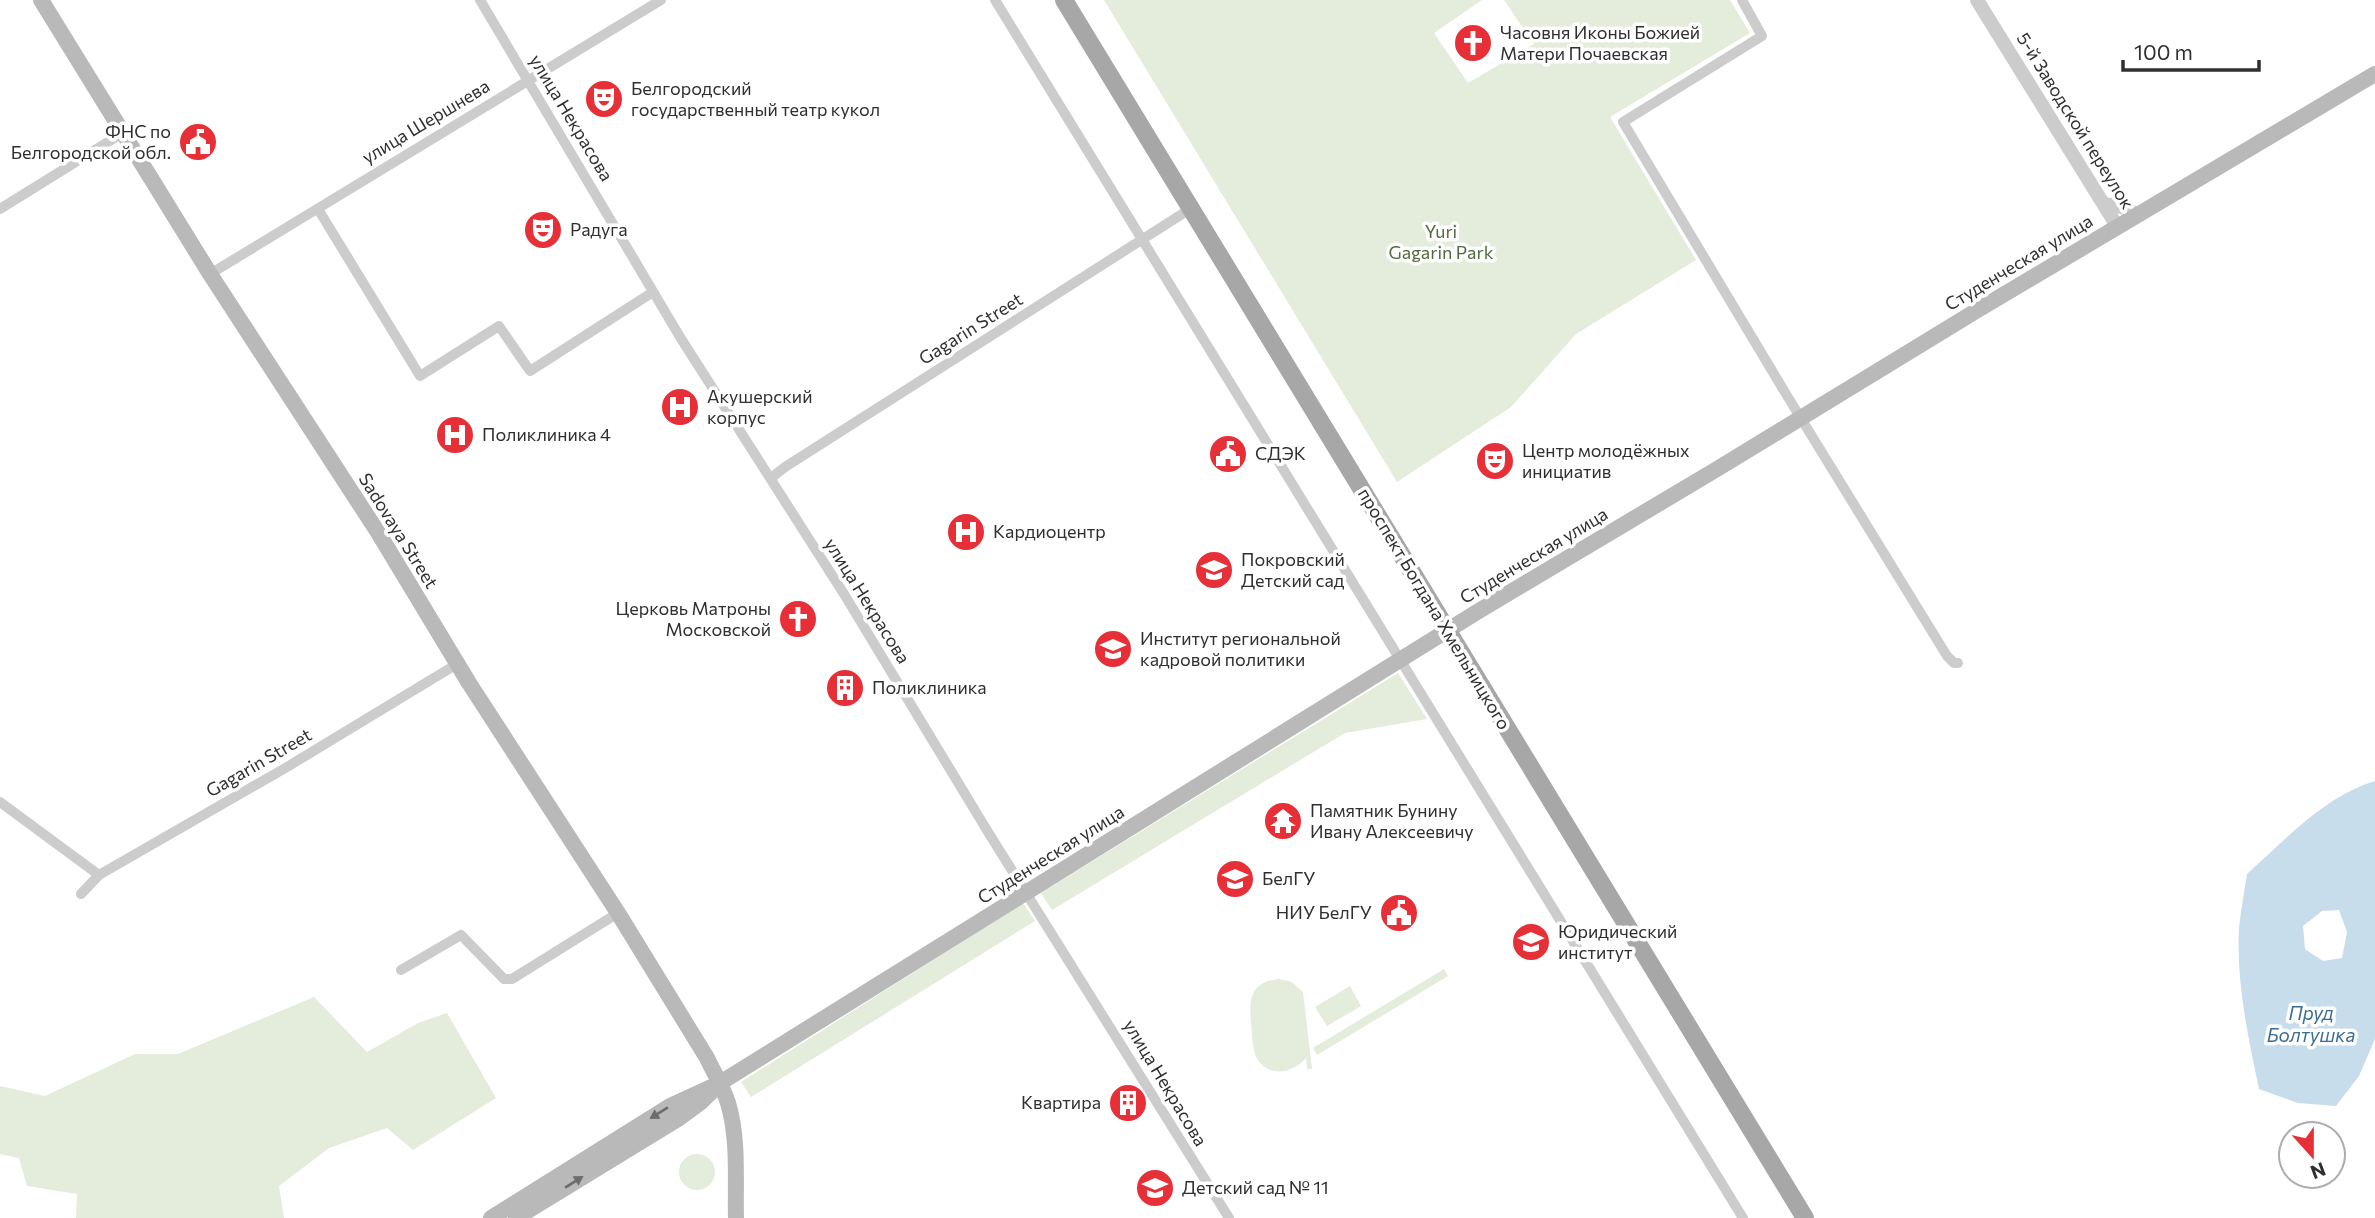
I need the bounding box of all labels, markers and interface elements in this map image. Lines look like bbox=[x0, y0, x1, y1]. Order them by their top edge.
place label: Часовня Иконы Божией Матери Почаевская bbox=[1500, 21, 1700, 64]
church icon: Часовня Иконы Божией Матери Почаевская bbox=[1452, 22, 1494, 64]
street label: 5-й Заводской переулок bbox=[2013, 28, 2139, 213]
scale bar bbox=[2123, 28, 2260, 72]
text: 100 m bbox=[2134, 39, 2193, 64]
street label: улица Некрасова bbox=[525, 50, 618, 185]
street label: улица Шершнева bbox=[358, 74, 493, 168]
place label: Белгородский государственный театр кукол bbox=[631, 77, 880, 120]
theatre icon: Белгородский государственный театр кукол bbox=[583, 78, 625, 120]
place label: ФНС по Белгородской обл. bbox=[11, 120, 171, 163]
public building icon: ФНС по Белгородской обл. bbox=[177, 121, 219, 163]
theatre icon: Радуга bbox=[522, 209, 564, 251]
street label: Студенческая улица bbox=[1941, 209, 2096, 315]
place label: Радуга bbox=[570, 218, 628, 240]
park label: Yuri Gagarin Park bbox=[1389, 220, 1494, 263]
street label: Gagarin Street bbox=[915, 288, 1026, 369]
place label: Акушерский корпус bbox=[707, 385, 813, 428]
hospital icon: Акушерский корпус bbox=[659, 386, 701, 428]
hospital icon: Поликлиника 4 bbox=[434, 414, 476, 456]
place label: Поликлиника 4 bbox=[482, 423, 611, 445]
public building icon: СДЭК bbox=[1207, 433, 1249, 475]
place label: Центр молодёжных инициатив bbox=[1522, 439, 1690, 482]
theatre icon: Центр молодёжных инициатив bbox=[1474, 440, 1516, 482]
place label: СДЭК bbox=[1255, 442, 1306, 464]
street label: Sadovaya Street bbox=[355, 469, 443, 592]
street label: проспект Богдана Хмельницкого bbox=[1354, 484, 1516, 733]
street label: Студенческая улица bbox=[1456, 502, 1611, 608]
hospital icon: Кардиоцентр bbox=[945, 511, 987, 553]
place label: Кардиоцентр bbox=[993, 520, 1106, 542]
street label: улица Некрасова bbox=[820, 534, 915, 667]
place label: Покровский Детский сад bbox=[1241, 548, 1345, 591]
school or university icon: Покровский Детский сад bbox=[1193, 549, 1235, 591]
place label: Церковь Матроны Московской bbox=[616, 597, 771, 640]
church icon: Церковь Матроны Московской bbox=[777, 598, 819, 640]
place label: Институт региональной кадровой политики bbox=[1140, 627, 1341, 670]
school or university icon: Институт региональной кадровой политики bbox=[1092, 628, 1134, 670]
building icon: Поликлиника bbox=[824, 667, 866, 709]
place label: Поликлиника bbox=[872, 676, 987, 698]
street label: Gagarin Street bbox=[202, 723, 315, 801]
place label: Памятник Бунину Ивану Алексеевичу bbox=[1310, 799, 1474, 842]
street label: Студенческая улица bbox=[973, 800, 1128, 908]
temple icon: Памятник Бунину Ивану Алексеевичу bbox=[1262, 800, 1304, 842]
school or university icon: БелГУ bbox=[1214, 858, 1256, 900]
place label: БелГУ bbox=[1262, 867, 1316, 889]
public building icon: НИУ БелГУ bbox=[1378, 892, 1420, 934]
place label: НИУ БелГУ bbox=[1276, 901, 1372, 923]
place label: Юридический институт bbox=[1558, 920, 1677, 963]
school or university icon: Юридический институт bbox=[1510, 921, 1552, 963]
water label: Пруд Болтушка bbox=[2267, 1001, 2355, 1046]
street label: улица Некрасова bbox=[1119, 1015, 1212, 1150]
building icon: Квартира bbox=[1107, 1082, 1149, 1124]
place label: Квартира bbox=[1021, 1091, 1101, 1113]
one-way arrow bbox=[649, 1107, 668, 1120]
north arrow bbox=[2277, 1120, 2347, 1190]
text: N bbox=[2307, 1158, 2329, 1185]
school or university icon: Детский сад № 11 bbox=[1134, 1167, 1176, 1209]
one-way arrow bbox=[565, 1176, 584, 1189]
place label: Детский сад № 11 bbox=[1182, 1176, 1329, 1198]

